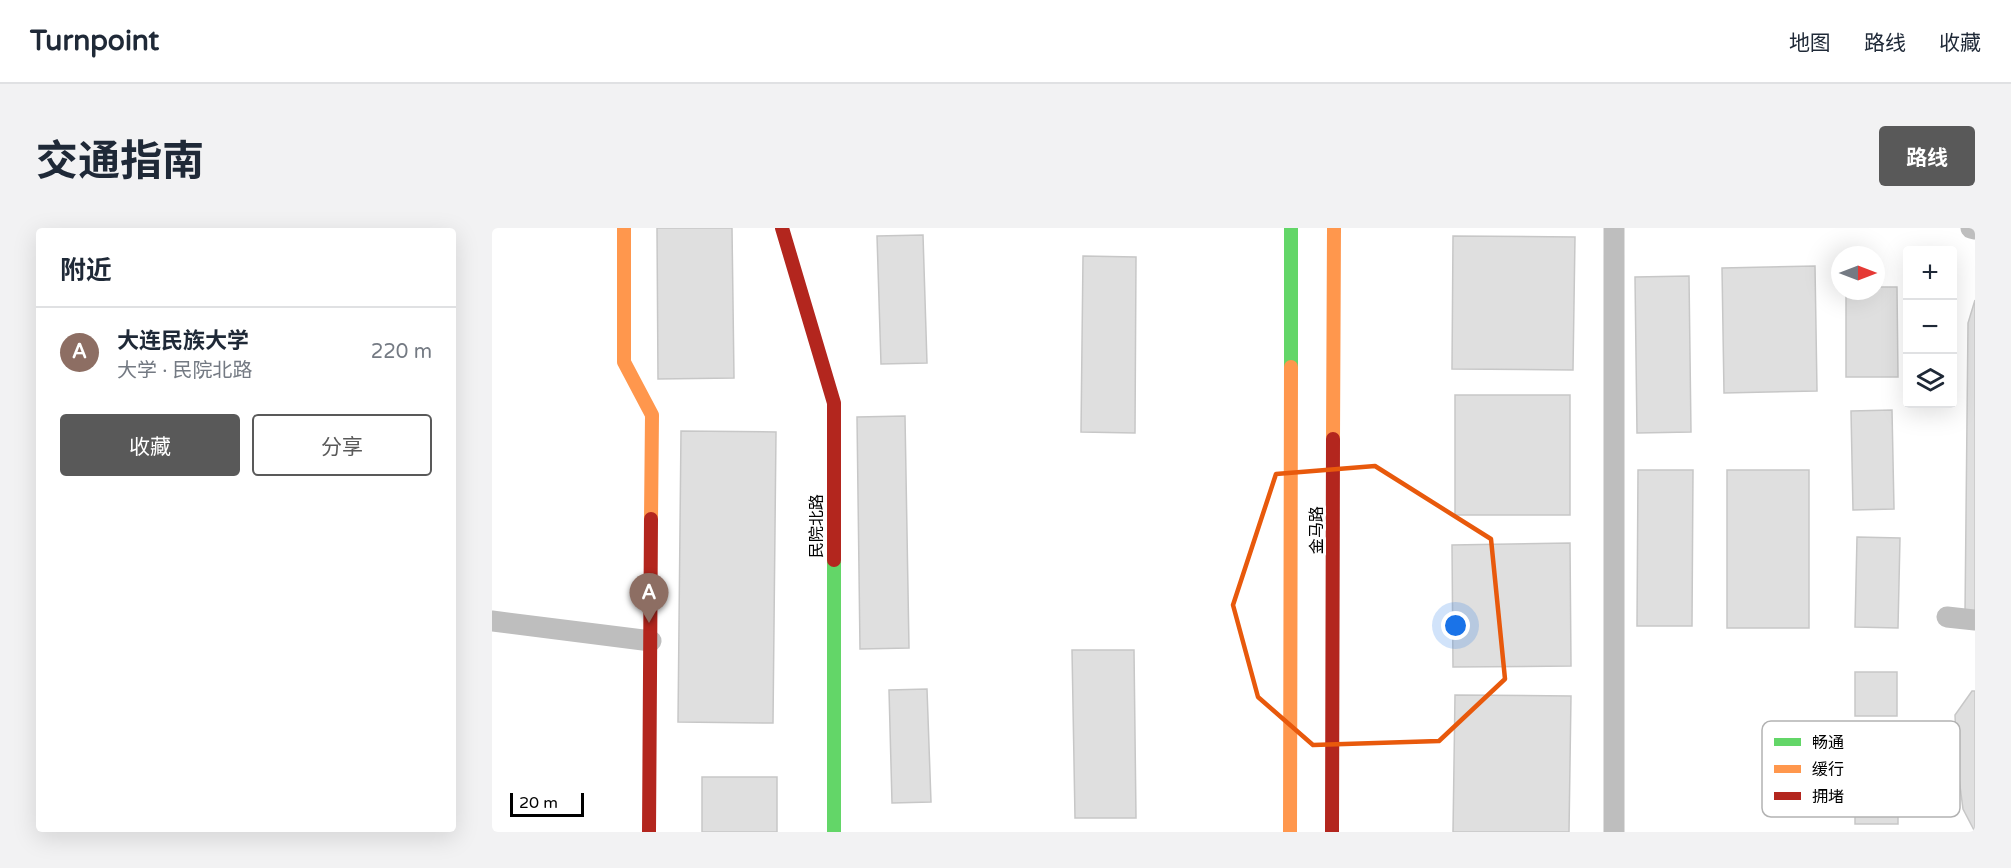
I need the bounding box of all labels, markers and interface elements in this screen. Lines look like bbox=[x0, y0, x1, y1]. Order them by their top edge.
text: Turnpoint bbox=[30, 24, 159, 58]
text: 地图 bbox=[1789, 31, 1831, 56]
text: 路线 bbox=[1864, 31, 1906, 56]
text: 收藏 bbox=[1939, 31, 1981, 56]
button: 路线 bbox=[1879, 126, 1975, 186]
text: 交通指南 bbox=[36, 136, 204, 187]
north arrow bbox=[1831, 246, 1885, 300]
map controls bbox=[1903, 246, 1957, 408]
button: + bbox=[1903, 246, 1957, 300]
text: 附近 bbox=[60, 255, 112, 286]
button: − bbox=[1903, 300, 1957, 354]
text: 大连民族大学 bbox=[117, 328, 249, 354]
text: A bbox=[72, 340, 87, 364]
text: 220 m bbox=[371, 340, 432, 364]
button: layers bbox=[1903, 354, 1957, 408]
text: 大学 · 民院北路 bbox=[117, 359, 253, 383]
button: 收藏 bbox=[60, 414, 240, 476]
button: 分享 bbox=[252, 414, 432, 476]
street label: 民院北路 bbox=[807, 494, 827, 558]
street label: 金马路 bbox=[1307, 506, 1327, 554]
pin: A bbox=[630, 574, 668, 623]
your location bbox=[1441, 611, 1470, 640]
legend bbox=[1762, 721, 1960, 817]
text: 畅通 bbox=[1812, 733, 1844, 753]
text: 缓行 bbox=[1812, 760, 1844, 780]
text: 拥堵 bbox=[1812, 787, 1844, 807]
scale bar bbox=[510, 790, 584, 818]
text: 20 m bbox=[519, 793, 558, 813]

